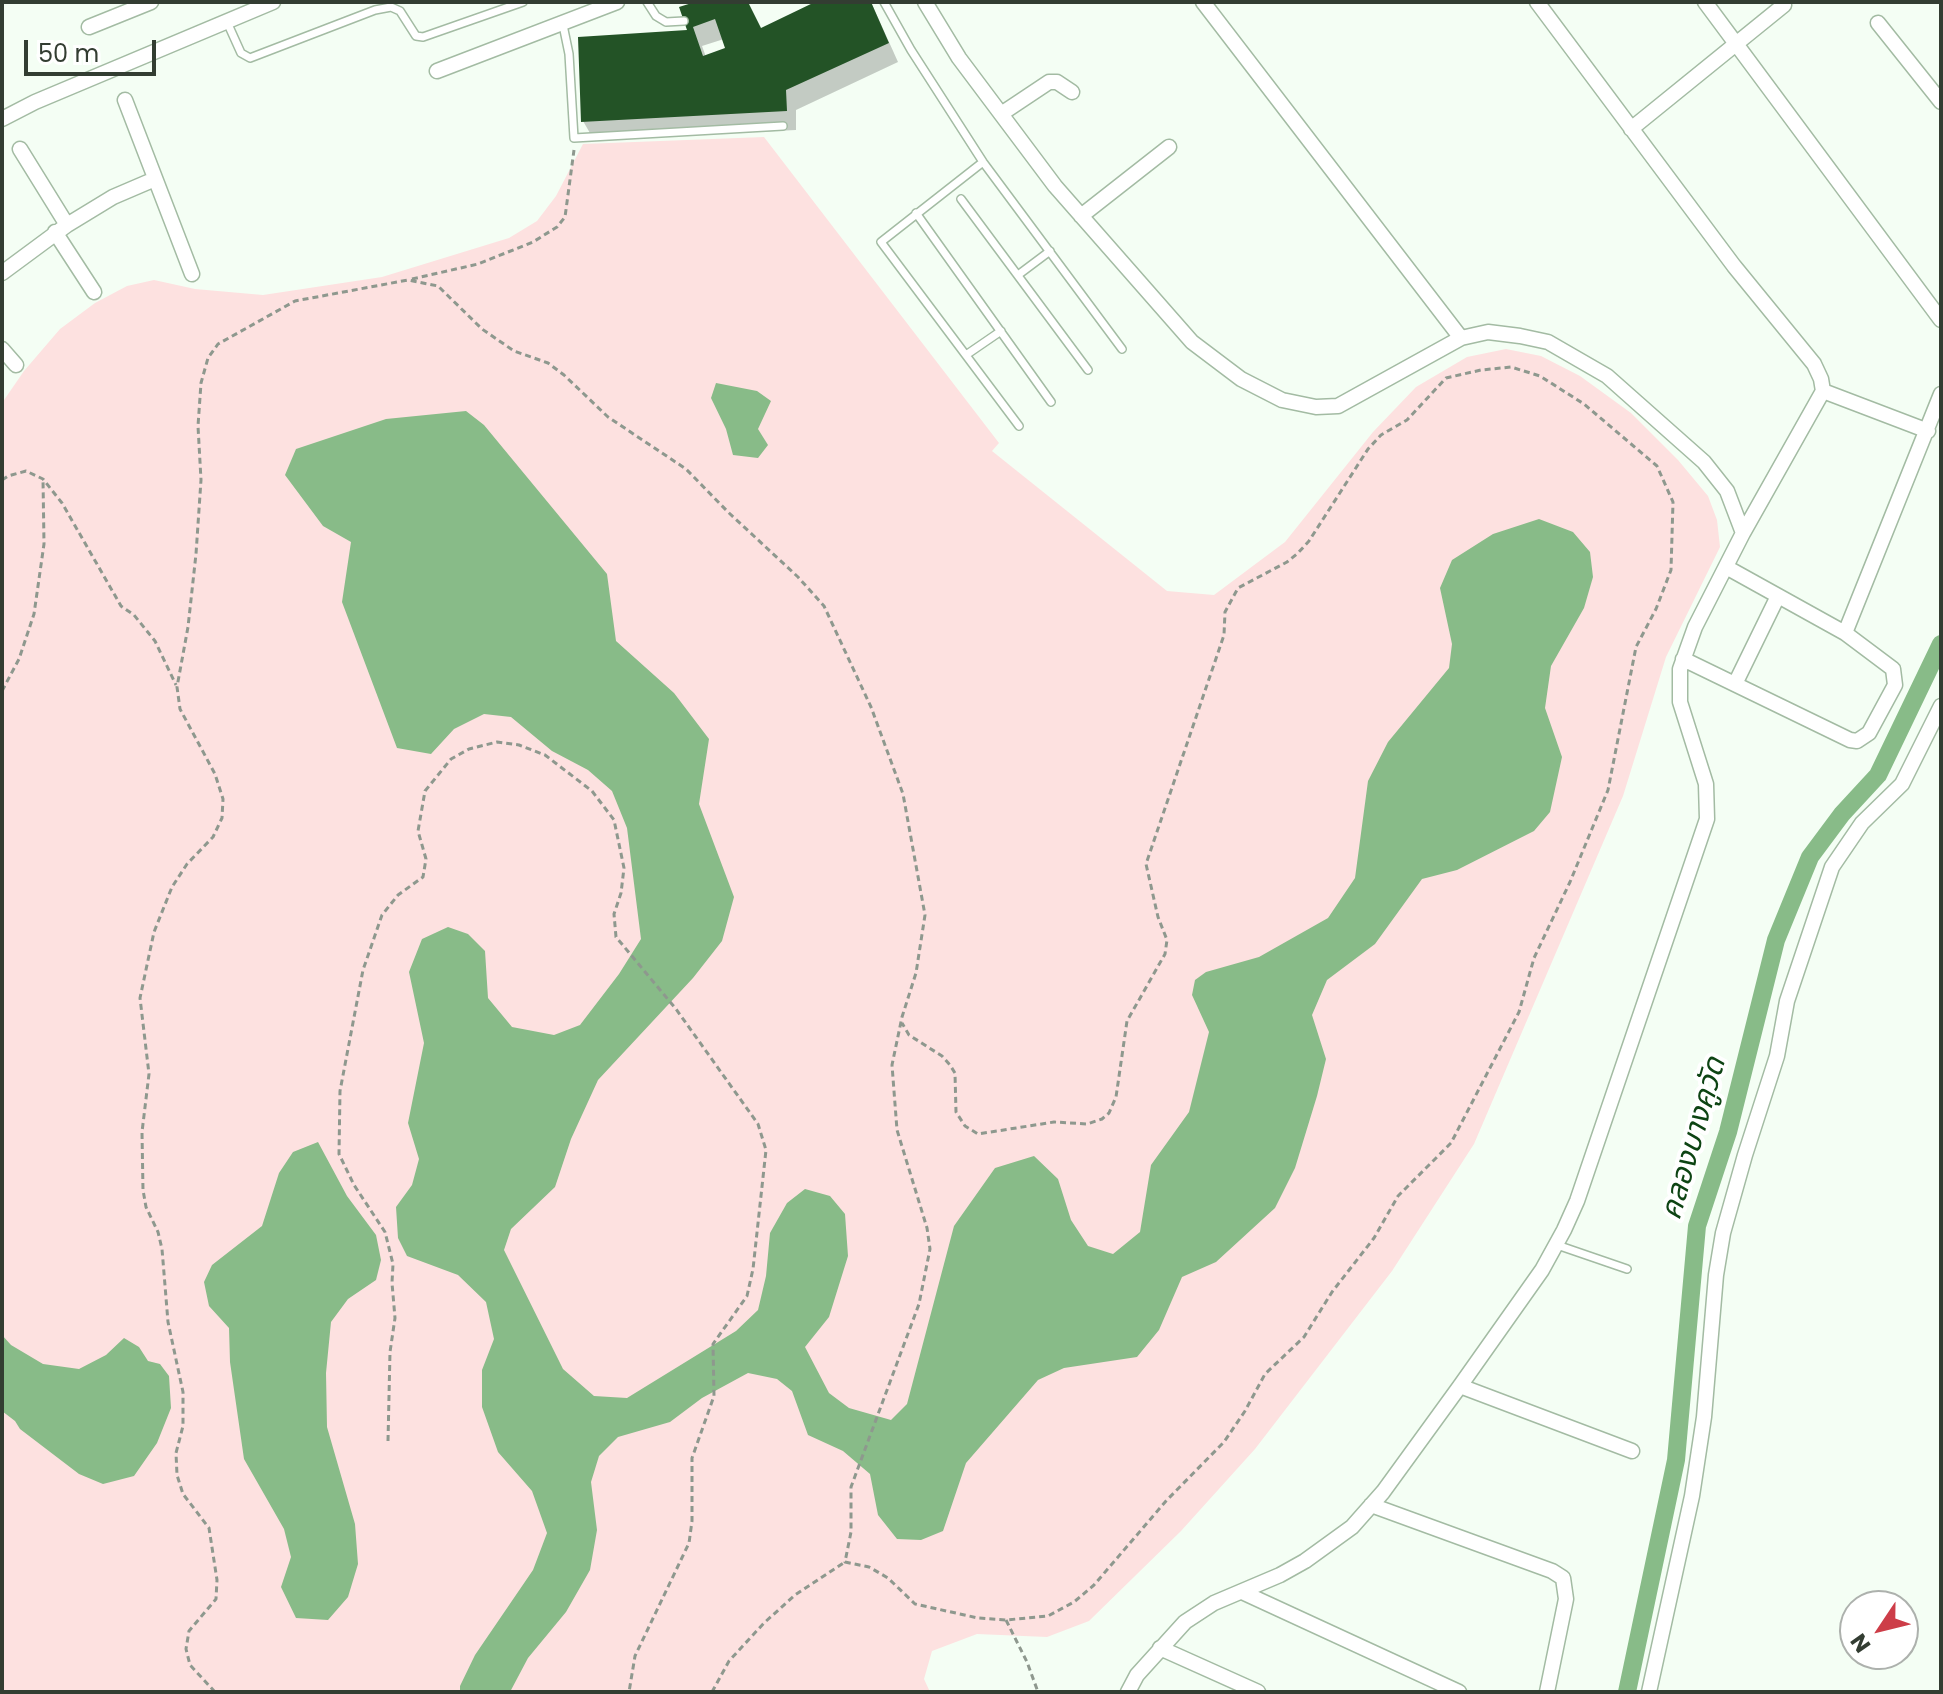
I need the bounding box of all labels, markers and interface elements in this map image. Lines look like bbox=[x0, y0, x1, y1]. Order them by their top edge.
scale bar bbox=[28, 24, 160, 74]
text: 50 m bbox=[38, 37, 99, 70]
water label: คลองบางคูวัด bbox=[1655, 1054, 1735, 1224]
north arrow bbox=[1839, 1590, 1919, 1670]
text: N bbox=[1843, 1627, 1878, 1659]

